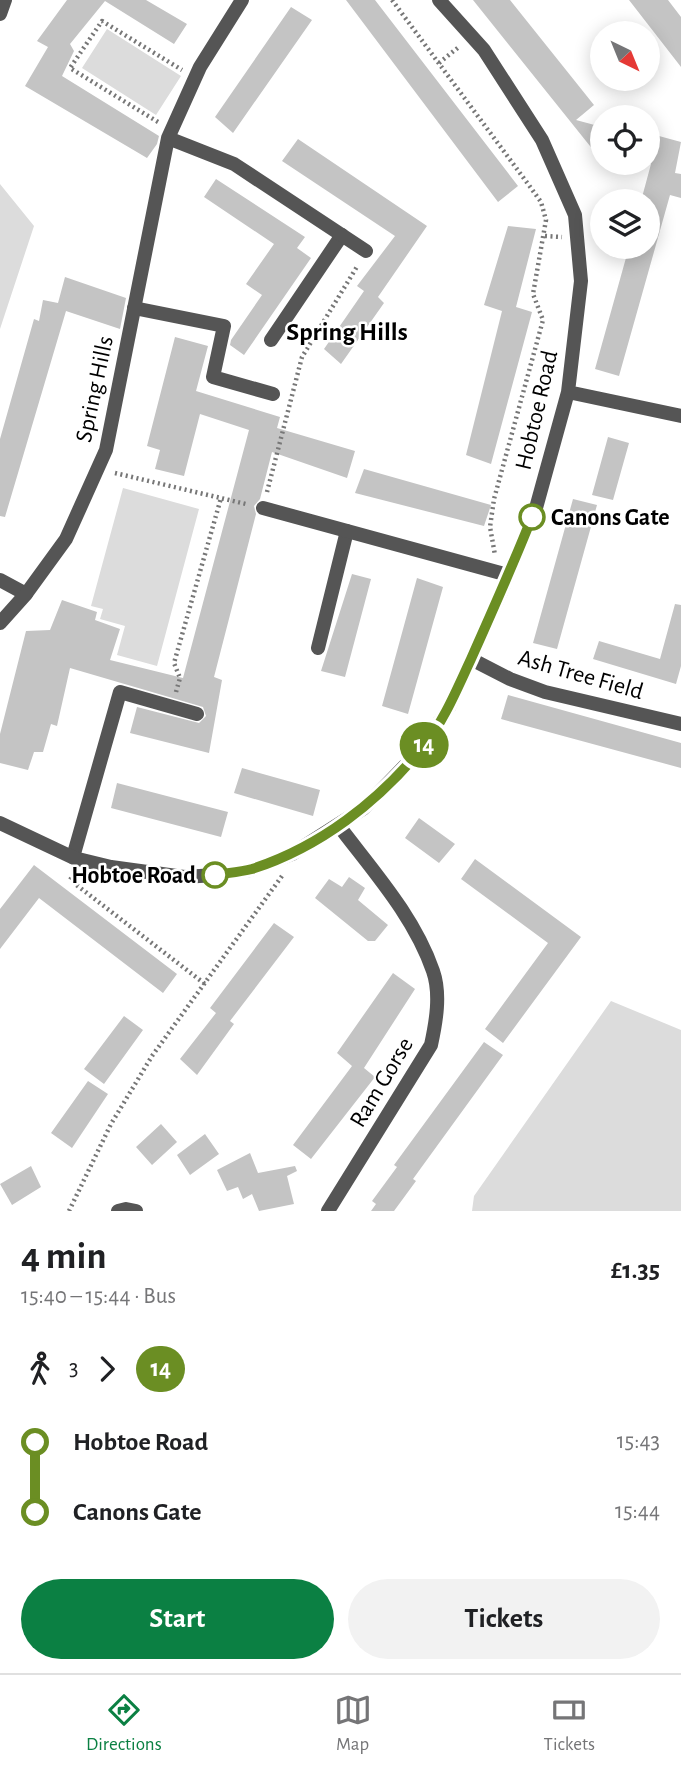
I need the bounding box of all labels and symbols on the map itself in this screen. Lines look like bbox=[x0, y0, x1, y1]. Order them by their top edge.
north arrow bbox=[590, 21, 660, 91]
district label: Spring Hills bbox=[286, 319, 408, 345]
street label: Spring Hills bbox=[72, 334, 118, 444]
street label: Hobtoe Road bbox=[512, 348, 562, 472]
marker: Canons Gate bbox=[519, 504, 545, 530]
place label: Canons Gate bbox=[551, 506, 670, 530]
street label: Ash Tree Field bbox=[515, 646, 646, 704]
line badge: 14 bbox=[392, 722, 456, 768]
marker: Hobtoe Road bbox=[202, 862, 228, 888]
place label: Hobtoe Road bbox=[71, 864, 196, 888]
street label: Ram Gorse bbox=[346, 1033, 418, 1132]

